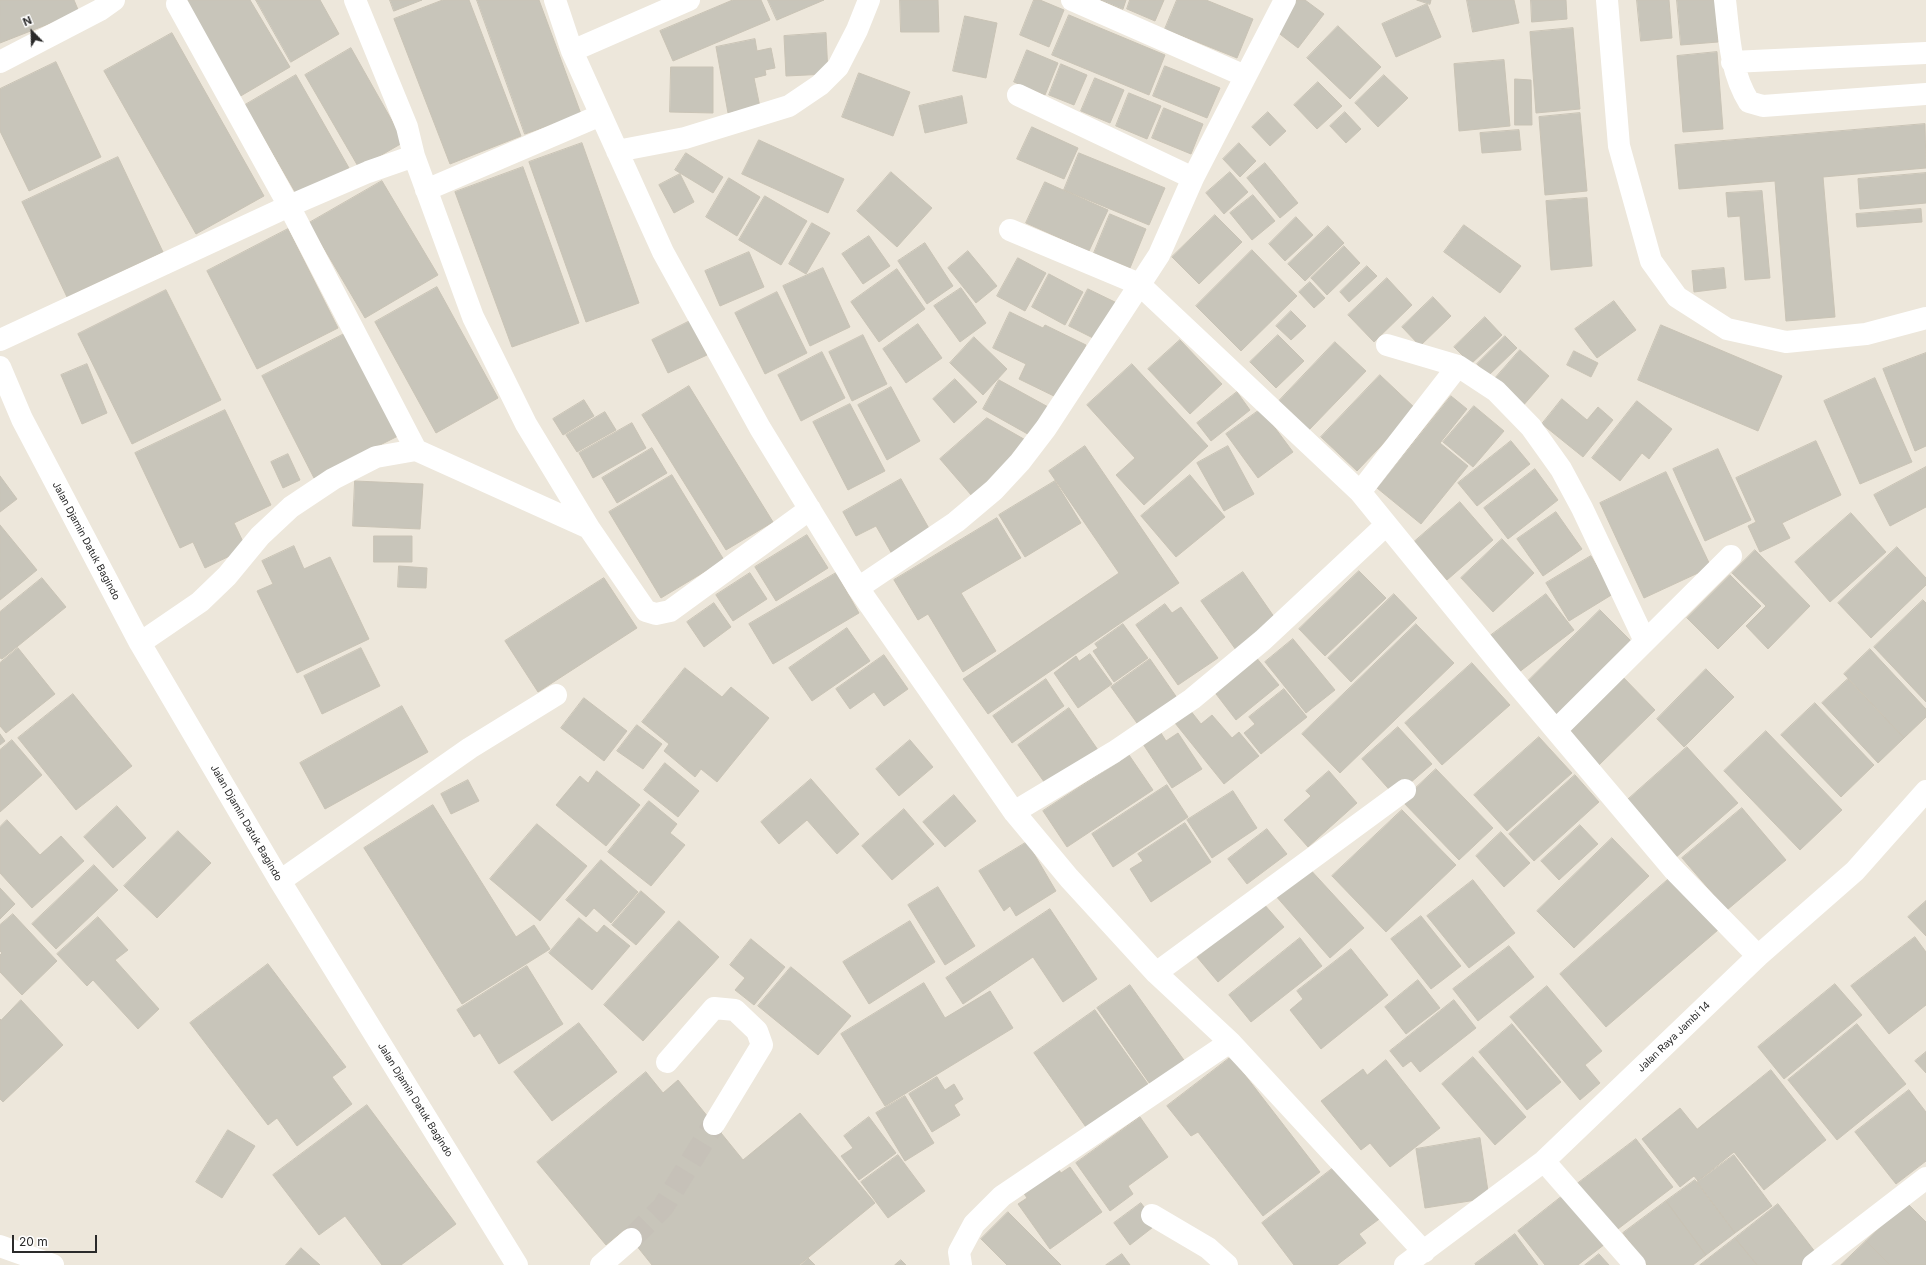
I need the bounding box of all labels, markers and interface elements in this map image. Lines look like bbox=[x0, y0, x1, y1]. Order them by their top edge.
north arrow bbox=[12, 12, 52, 52]
text: N bbox=[21, 13, 34, 29]
street label: Jalan Djamin Datuk Bagindo bbox=[50, 480, 122, 602]
street label: Jalan Djamin Datuk Bagindo bbox=[208, 763, 284, 883]
street label: Jalan Raya Jambi 14 bbox=[1635, 999, 1713, 1075]
street label: Jalan Djamin Datuk Bagindo bbox=[375, 1041, 455, 1159]
scale bar bbox=[14, 1227, 99, 1253]
text: 20 m bbox=[19, 1234, 48, 1249]

